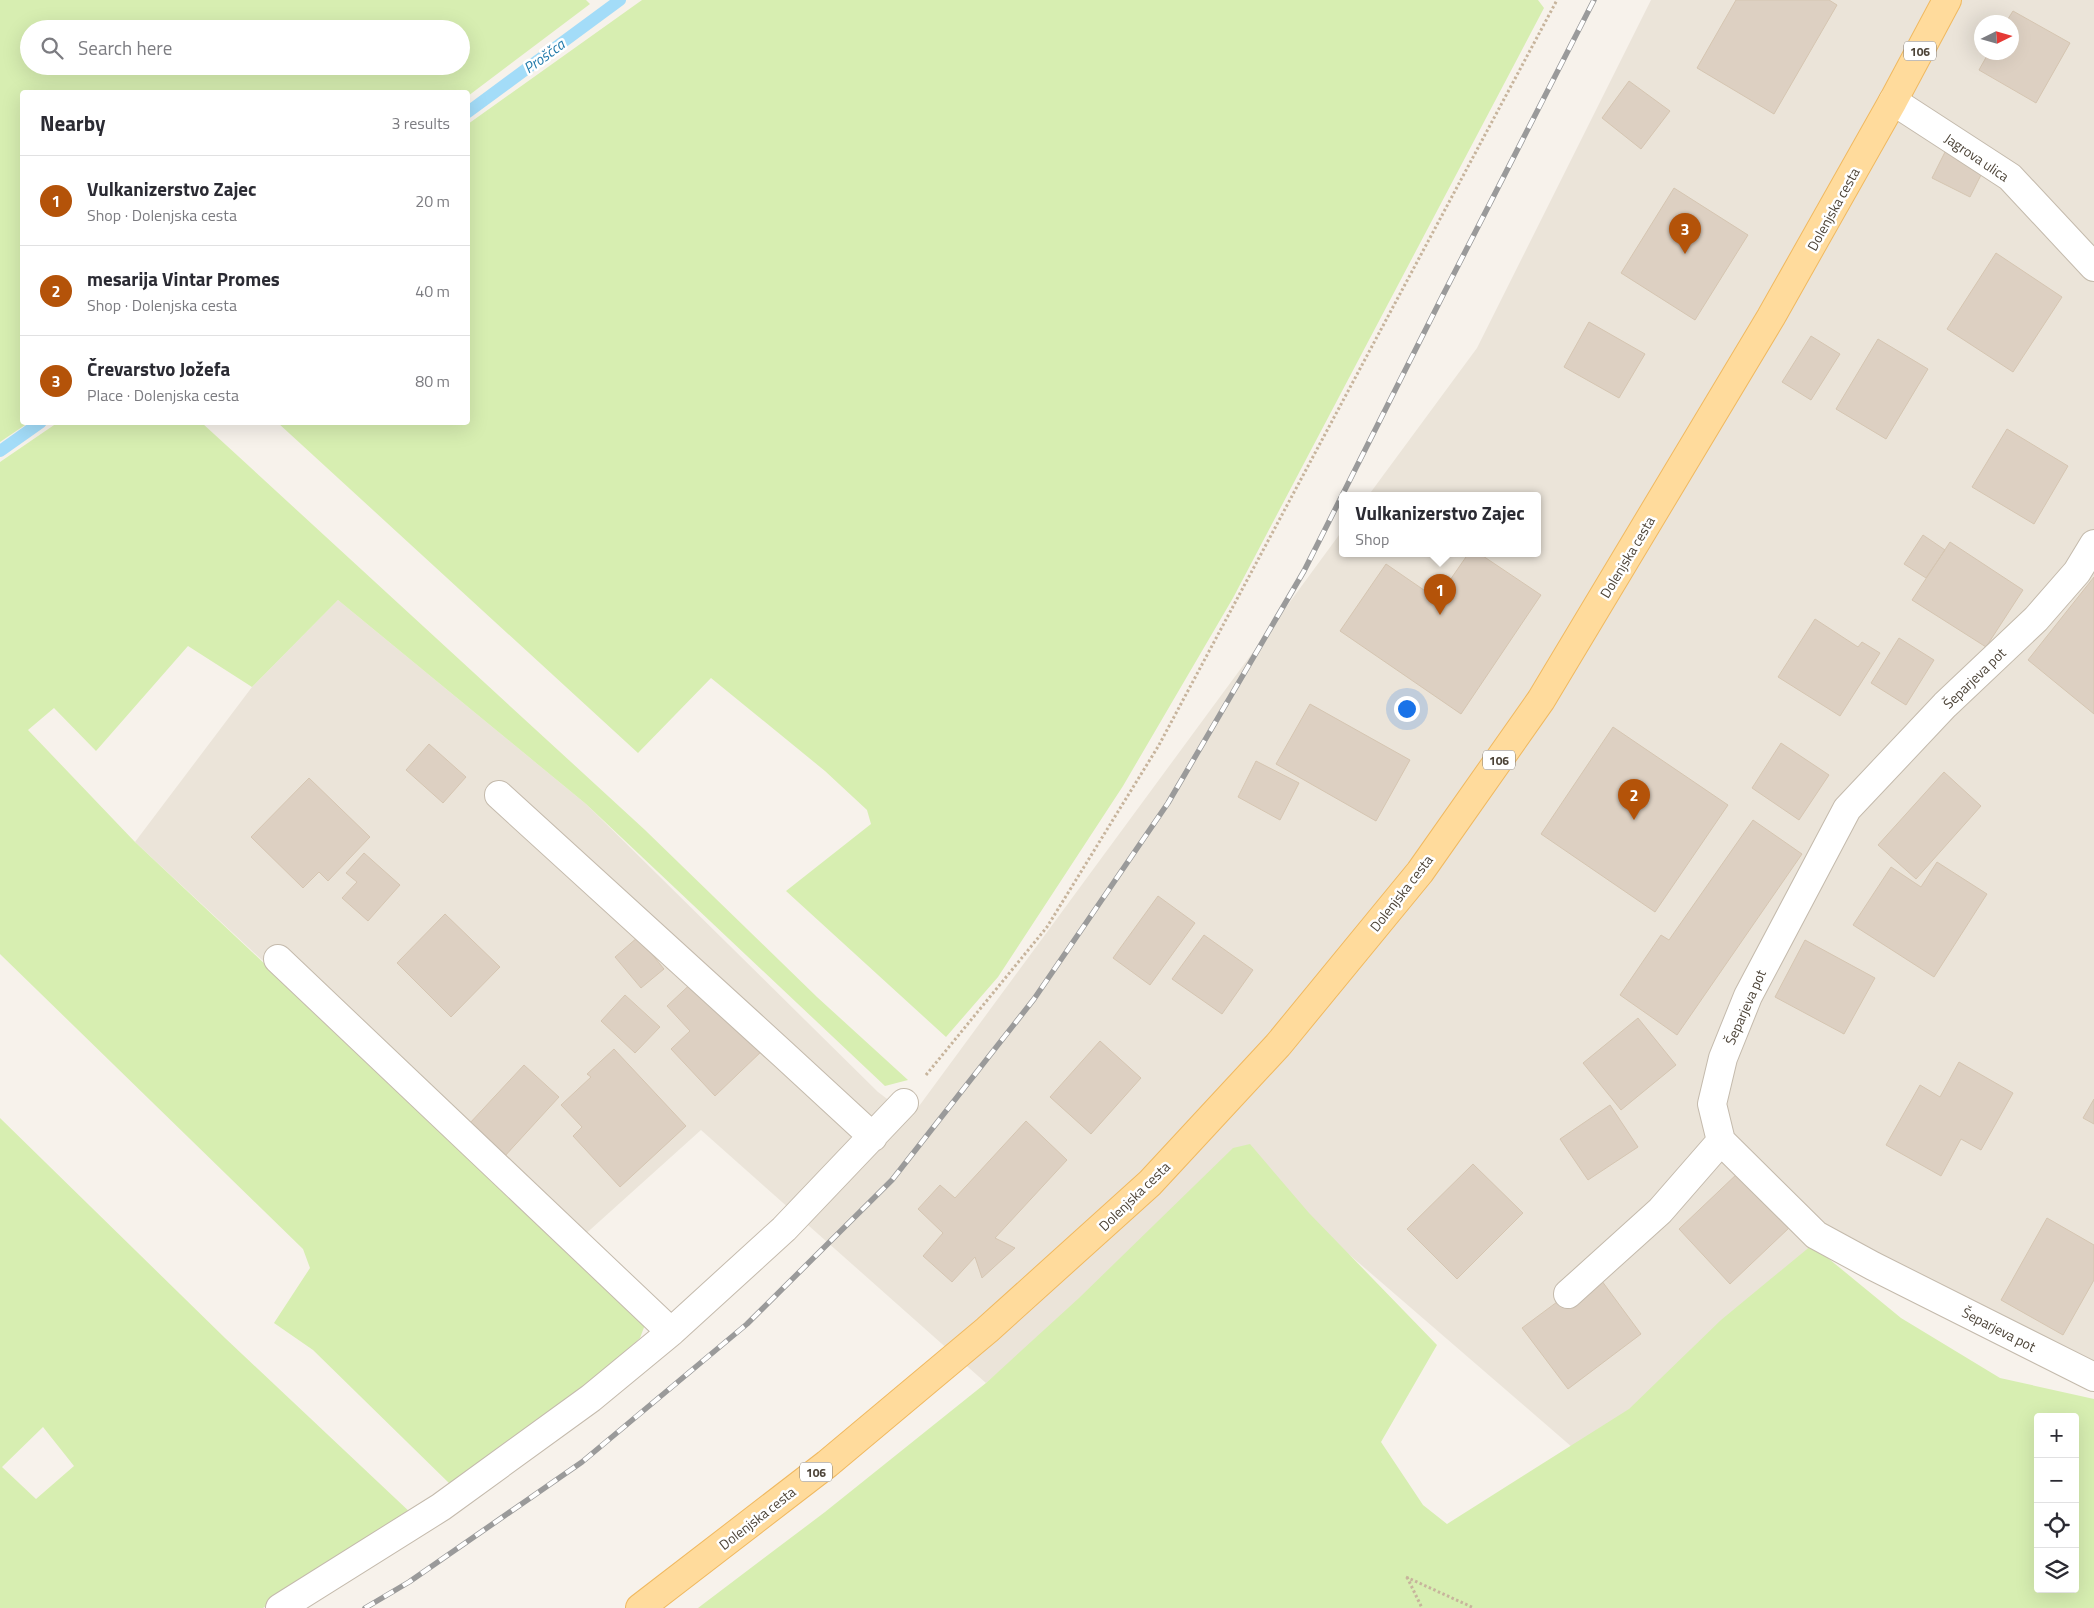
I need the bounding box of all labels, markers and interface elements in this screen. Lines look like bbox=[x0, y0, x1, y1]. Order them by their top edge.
north arrow bbox=[1974, 15, 2019, 60]
search box bbox=[20, 20, 470, 75]
water label: Proščca bbox=[519, 32, 571, 79]
text: Search here bbox=[78, 33, 172, 62]
icon: search bbox=[38, 34, 66, 62]
road number: 106 bbox=[1904, 41, 1936, 60]
text: Nearby bbox=[40, 107, 105, 139]
text: 3 results bbox=[391, 111, 450, 135]
street label: Jagrova ulica bbox=[1941, 128, 2013, 186]
street label: Dolenjska cesta bbox=[1801, 164, 1865, 254]
text: Vulkanizerstvo Zajec bbox=[87, 174, 256, 203]
text: 1 bbox=[52, 189, 60, 213]
text: 20 m bbox=[415, 189, 450, 213]
text: Shop · Dolenjska cesta bbox=[87, 203, 237, 227]
pin: 3 bbox=[1669, 213, 1701, 254]
text: mesarija Vintar Promes bbox=[87, 264, 280, 293]
text: 2 bbox=[52, 279, 60, 303]
text: 40 m bbox=[415, 279, 450, 303]
text: Shop · Dolenjska cesta bbox=[87, 293, 237, 317]
text: Črevarstvo Jožefa bbox=[87, 354, 230, 383]
text: 3 bbox=[52, 369, 60, 393]
text: 80 m bbox=[415, 369, 450, 393]
text: Place · Dolenjska cesta bbox=[87, 383, 239, 407]
popup bbox=[1339, 492, 1541, 557]
text: Vulkanizerstvo Zajec bbox=[1355, 498, 1525, 527]
street label: Dolenjska cesta bbox=[1594, 512, 1660, 602]
text: Shop bbox=[1355, 527, 1389, 551]
pin: 1 bbox=[1424, 574, 1456, 615]
street label: Šeparjeva pot bbox=[1938, 643, 2010, 713]
your location bbox=[1394, 696, 1420, 722]
road number: 106 bbox=[1483, 750, 1515, 770]
pin: 2 bbox=[1618, 779, 1650, 820]
street label: Dolenjska cesta bbox=[1364, 850, 1438, 936]
street label: Šeparjeva pot bbox=[1719, 966, 1771, 1048]
street label: Dolenjska cesta bbox=[1094, 1156, 1174, 1236]
street label: Šeparjeva pot bbox=[1958, 1301, 2040, 1357]
map controls bbox=[2034, 1413, 2079, 1593]
button: + bbox=[2034, 1413, 2079, 1458]
button: − bbox=[2034, 1458, 2079, 1503]
road number: 106 bbox=[800, 1462, 832, 1481]
street label: Dolenjska cesta bbox=[714, 1481, 800, 1555]
button: locate bbox=[2034, 1503, 2079, 1548]
button: layers bbox=[2034, 1548, 2079, 1593]

